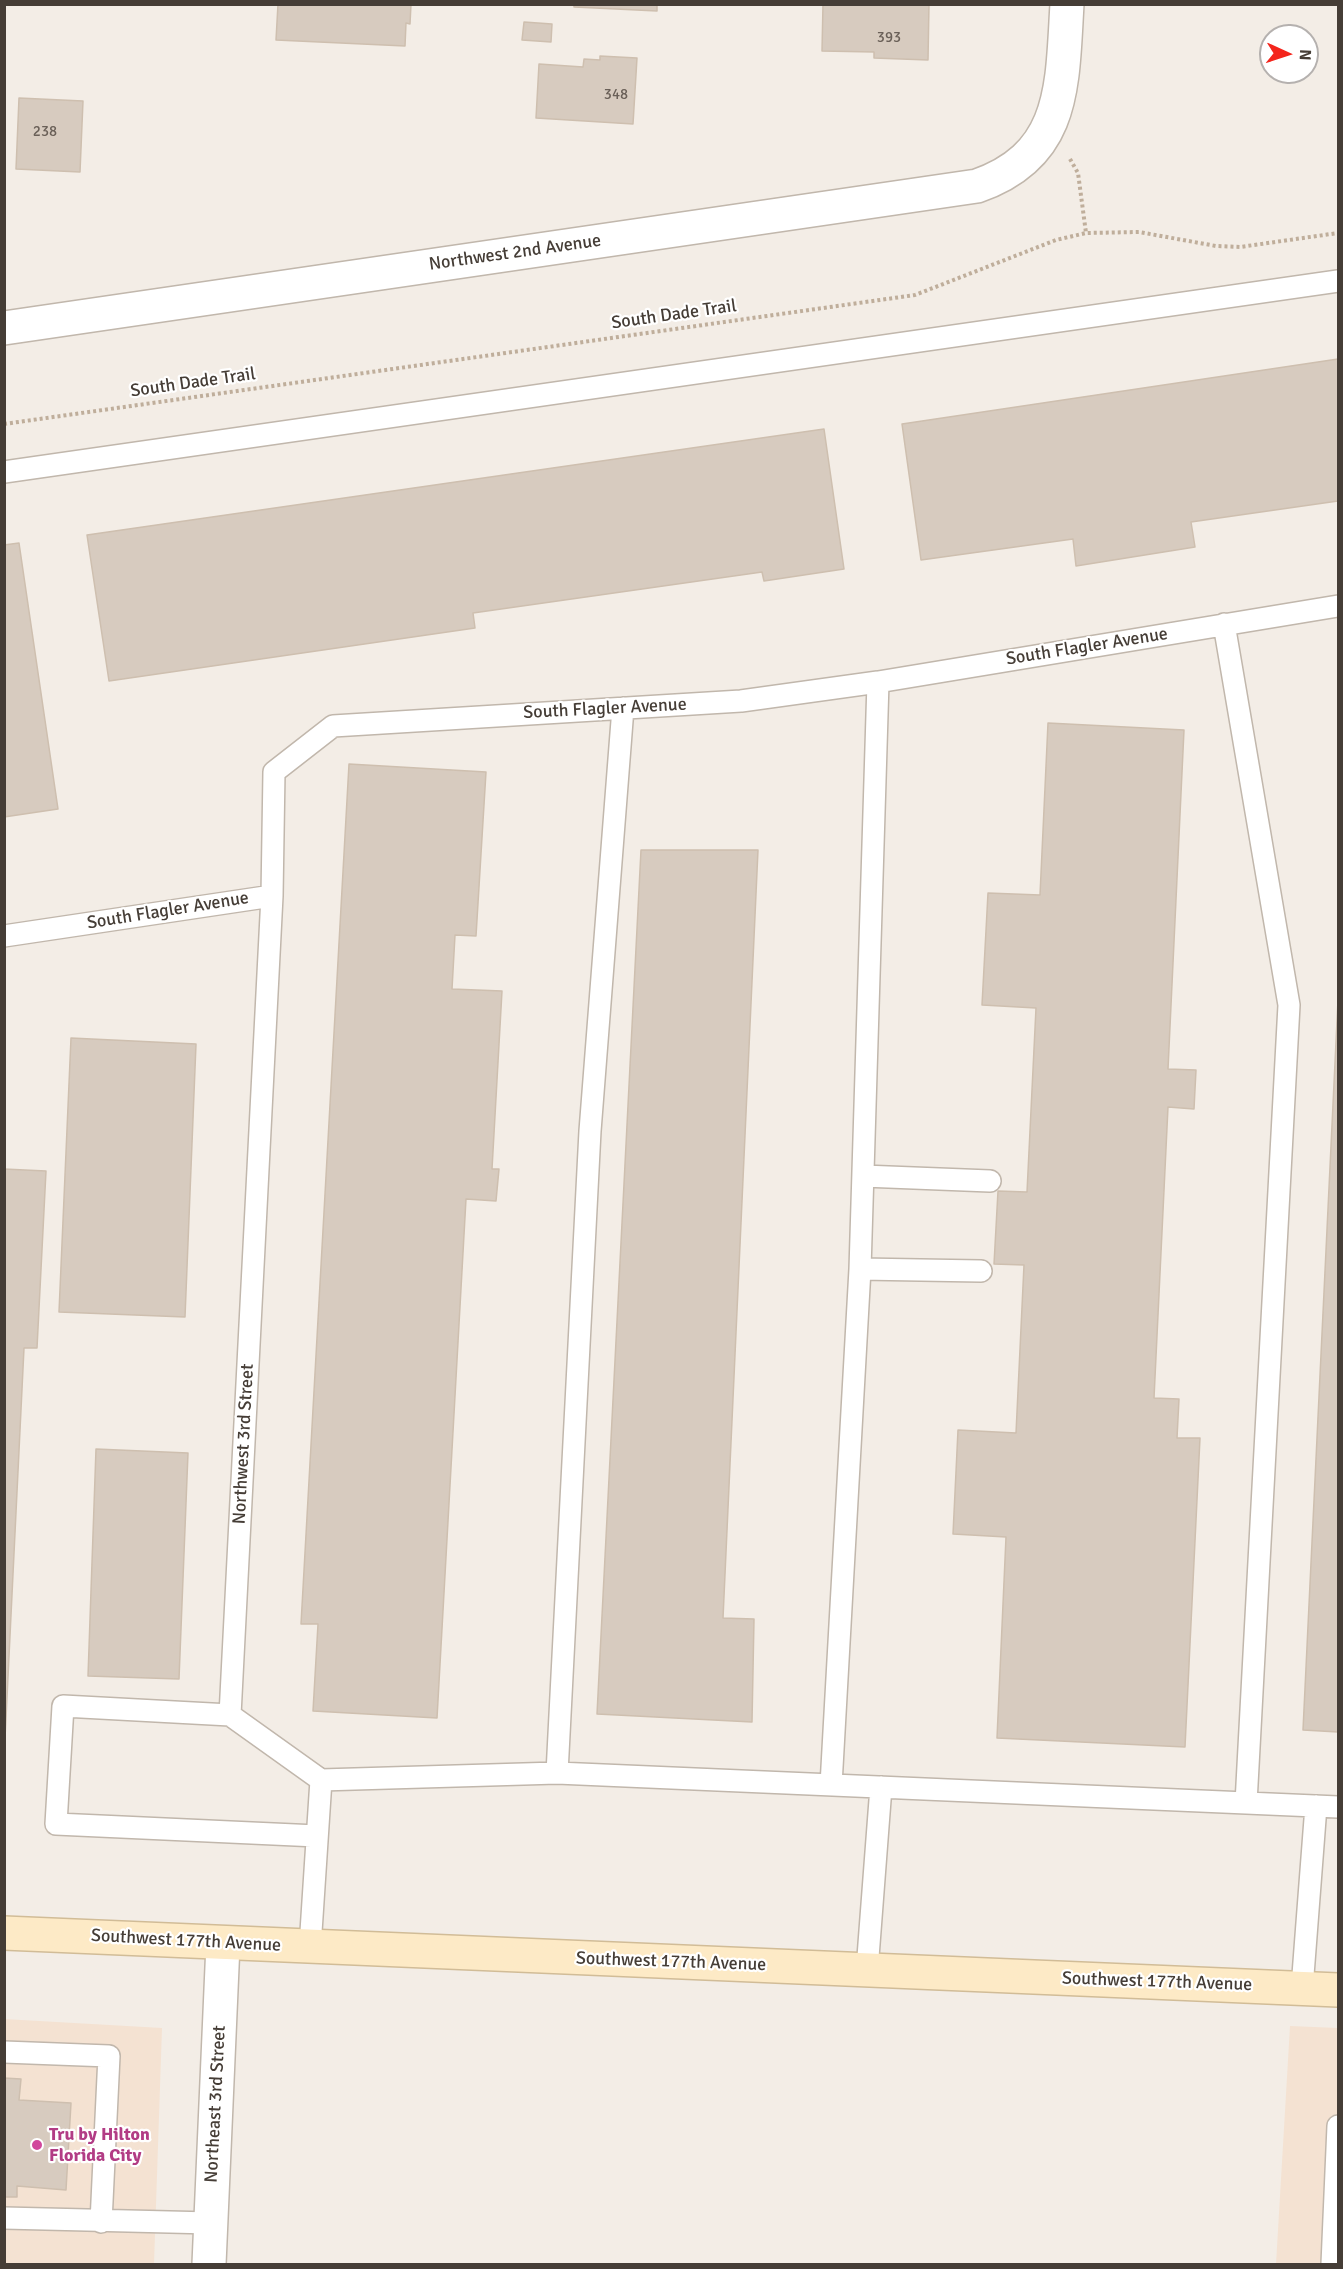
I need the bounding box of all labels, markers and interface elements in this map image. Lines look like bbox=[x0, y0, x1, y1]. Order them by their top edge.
north arrow bbox=[1259, 24, 1319, 84]
house number: 393 bbox=[877, 29, 901, 47]
text: N bbox=[1295, 49, 1315, 61]
house number: 348 bbox=[604, 86, 628, 104]
house number: 238 bbox=[33, 123, 57, 141]
street label: Northwest 2nd Avenue bbox=[428, 230, 602, 276]
street label: South Dade Trail bbox=[610, 296, 738, 334]
street label: South Dade Trail bbox=[129, 364, 257, 402]
street label: South Flagler Avenue bbox=[1005, 624, 1169, 670]
street label: South Flagler Avenue bbox=[523, 694, 687, 724]
street label: South Flagler Avenue bbox=[86, 888, 250, 934]
street label: Northwest 3rd Street bbox=[229, 1363, 259, 1525]
street label: Southwest 177th Avenue bbox=[90, 1925, 282, 1957]
street label: Southwest 177th Avenue bbox=[575, 1948, 767, 1976]
street label: Southwest 177th Avenue bbox=[1061, 1968, 1253, 1996]
street label: Northeast 3rd Street bbox=[201, 2025, 231, 2183]
place label: Tru by Hilton Florida City bbox=[49, 2124, 150, 2166]
marker: Tru by Hilton Florida City bbox=[30, 2138, 44, 2152]

